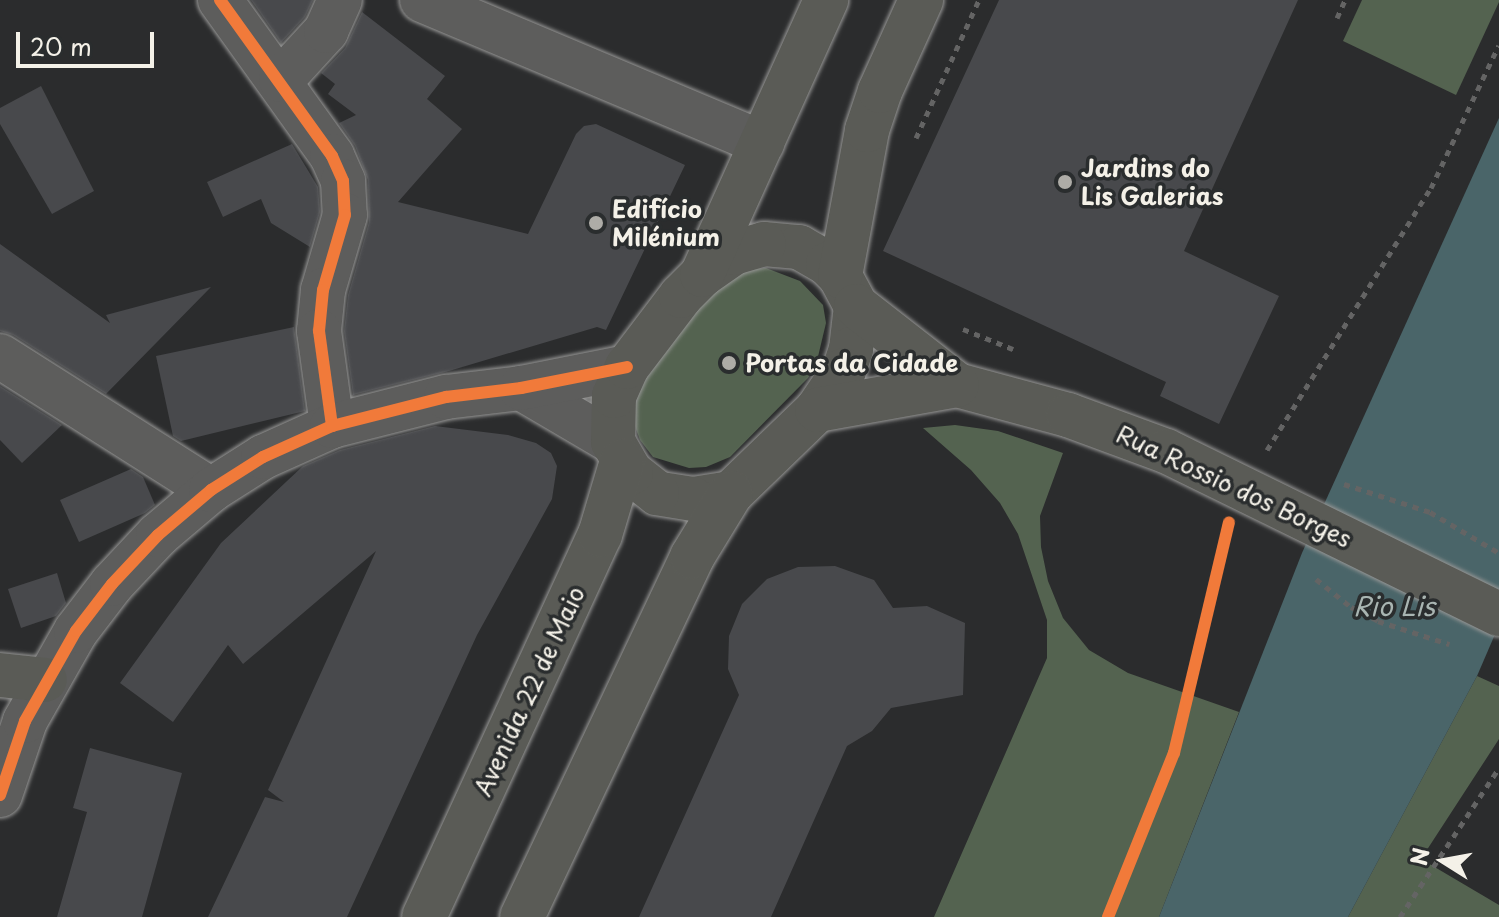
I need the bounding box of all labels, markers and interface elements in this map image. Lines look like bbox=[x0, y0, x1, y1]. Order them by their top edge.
scale bar bbox=[20, 16, 158, 66]
text: 20 m bbox=[30, 28, 92, 64]
place label: Jardins do Lis Galerias bbox=[1081, 154, 1226, 210]
marker: Jardins do Lis Galerias bbox=[1056, 173, 1074, 191]
place label: Edifício Milénium bbox=[612, 195, 720, 251]
marker: Edifício Milénium bbox=[587, 214, 605, 232]
place label: Portas da Cidade bbox=[745, 349, 956, 377]
marker: Portas da Cidade bbox=[720, 354, 738, 372]
street label: Rua Rossio dos Borges bbox=[1112, 419, 1356, 553]
street label: Avenida 22 de Maio bbox=[467, 580, 591, 802]
water label: Rio Lis bbox=[1352, 590, 1436, 622]
north arrow bbox=[1403, 821, 1483, 901]
text: N bbox=[1401, 845, 1437, 868]

